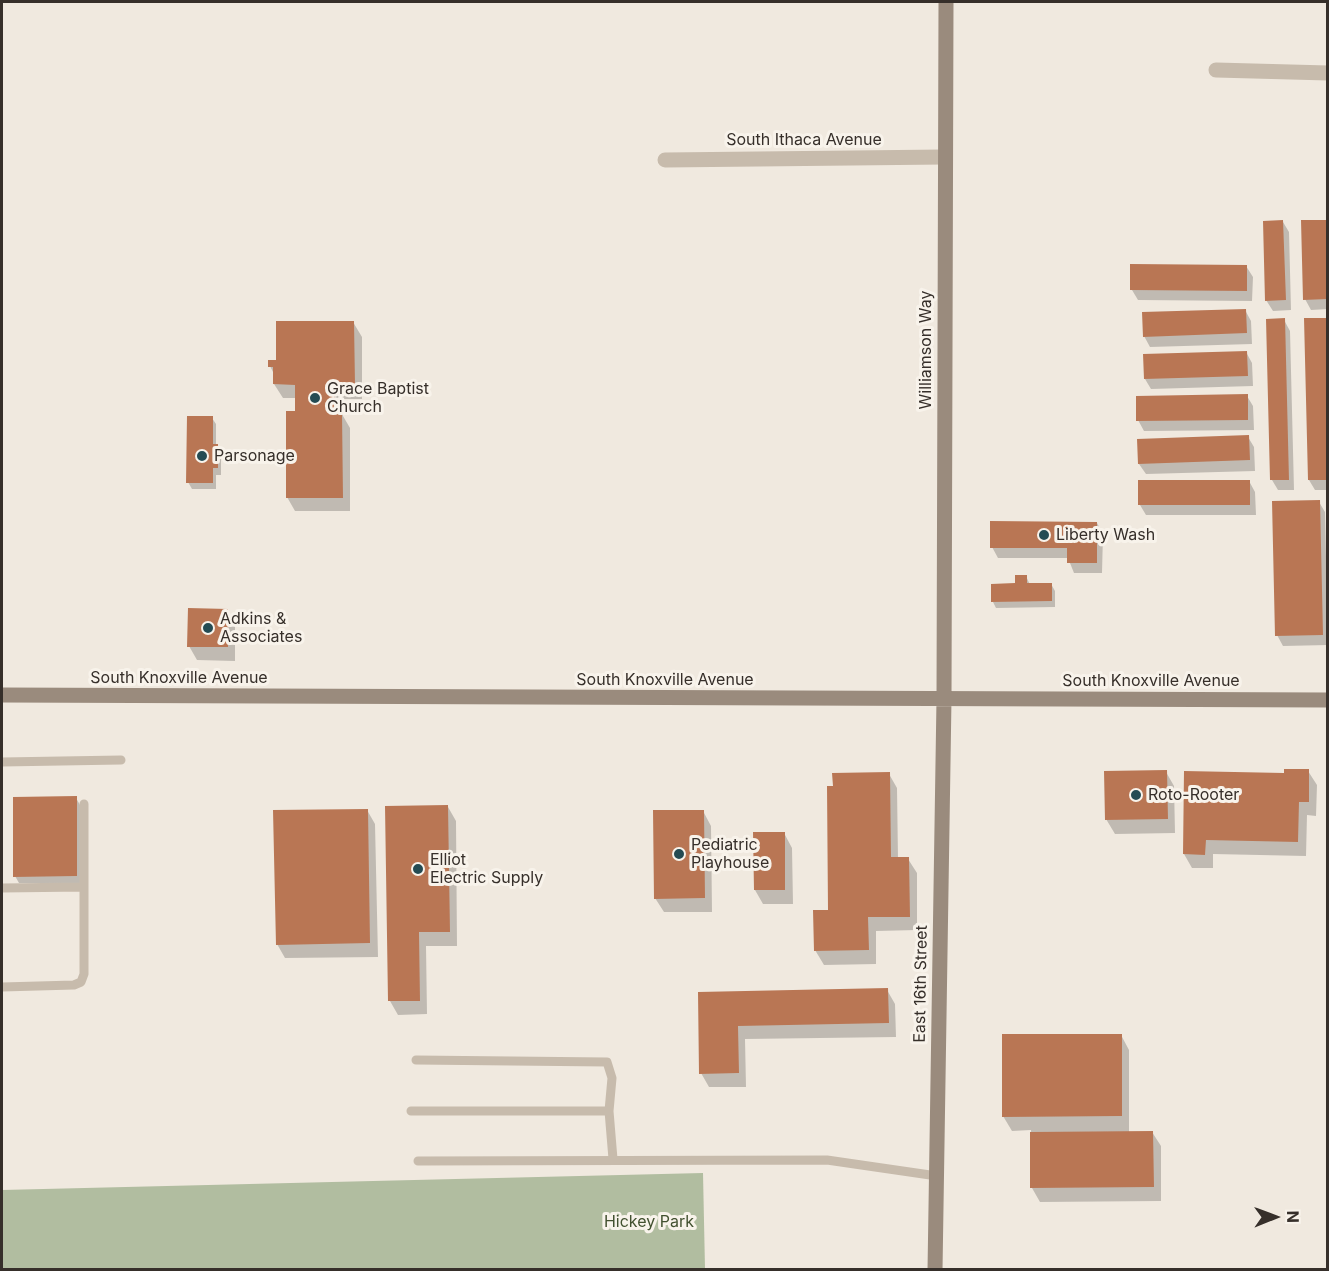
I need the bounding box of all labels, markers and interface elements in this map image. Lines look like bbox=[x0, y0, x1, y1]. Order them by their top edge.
street label: South Ithaca Avenue bbox=[726, 130, 882, 150]
street label: Williamson Way bbox=[916, 291, 936, 409]
place label: Grace Baptist Church bbox=[327, 379, 429, 417]
marker: Grace Baptist Church bbox=[308, 391, 322, 405]
place label: Parsonage bbox=[214, 446, 295, 466]
marker: Parsonage bbox=[195, 449, 209, 463]
place label: Liberty Wash bbox=[1056, 525, 1155, 545]
marker: Liberty Wash bbox=[1037, 528, 1051, 542]
place label: Adkins & Associates bbox=[220, 609, 302, 647]
marker: Adkins & Associates bbox=[201, 621, 215, 635]
street label: South Knoxville Avenue bbox=[90, 668, 268, 688]
street label: South Knoxville Avenue bbox=[576, 670, 754, 690]
street label: South Knoxville Avenue bbox=[1062, 671, 1240, 691]
place label: Roto-Rooter bbox=[1148, 785, 1239, 805]
marker: Roto-Rooter bbox=[1129, 788, 1143, 802]
place label: Pediatric Playhouse bbox=[691, 835, 769, 873]
marker: Pediatric Playhouse bbox=[672, 847, 686, 861]
place label: Elliot Electric Supply bbox=[430, 850, 543, 888]
marker: Elliot Electric Supply bbox=[411, 862, 425, 876]
street label: East 16th Street bbox=[910, 925, 932, 1043]
north arrow bbox=[1245, 1187, 1305, 1247]
text: N bbox=[1283, 1210, 1303, 1223]
park label: Hickey Park bbox=[604, 1212, 694, 1232]

